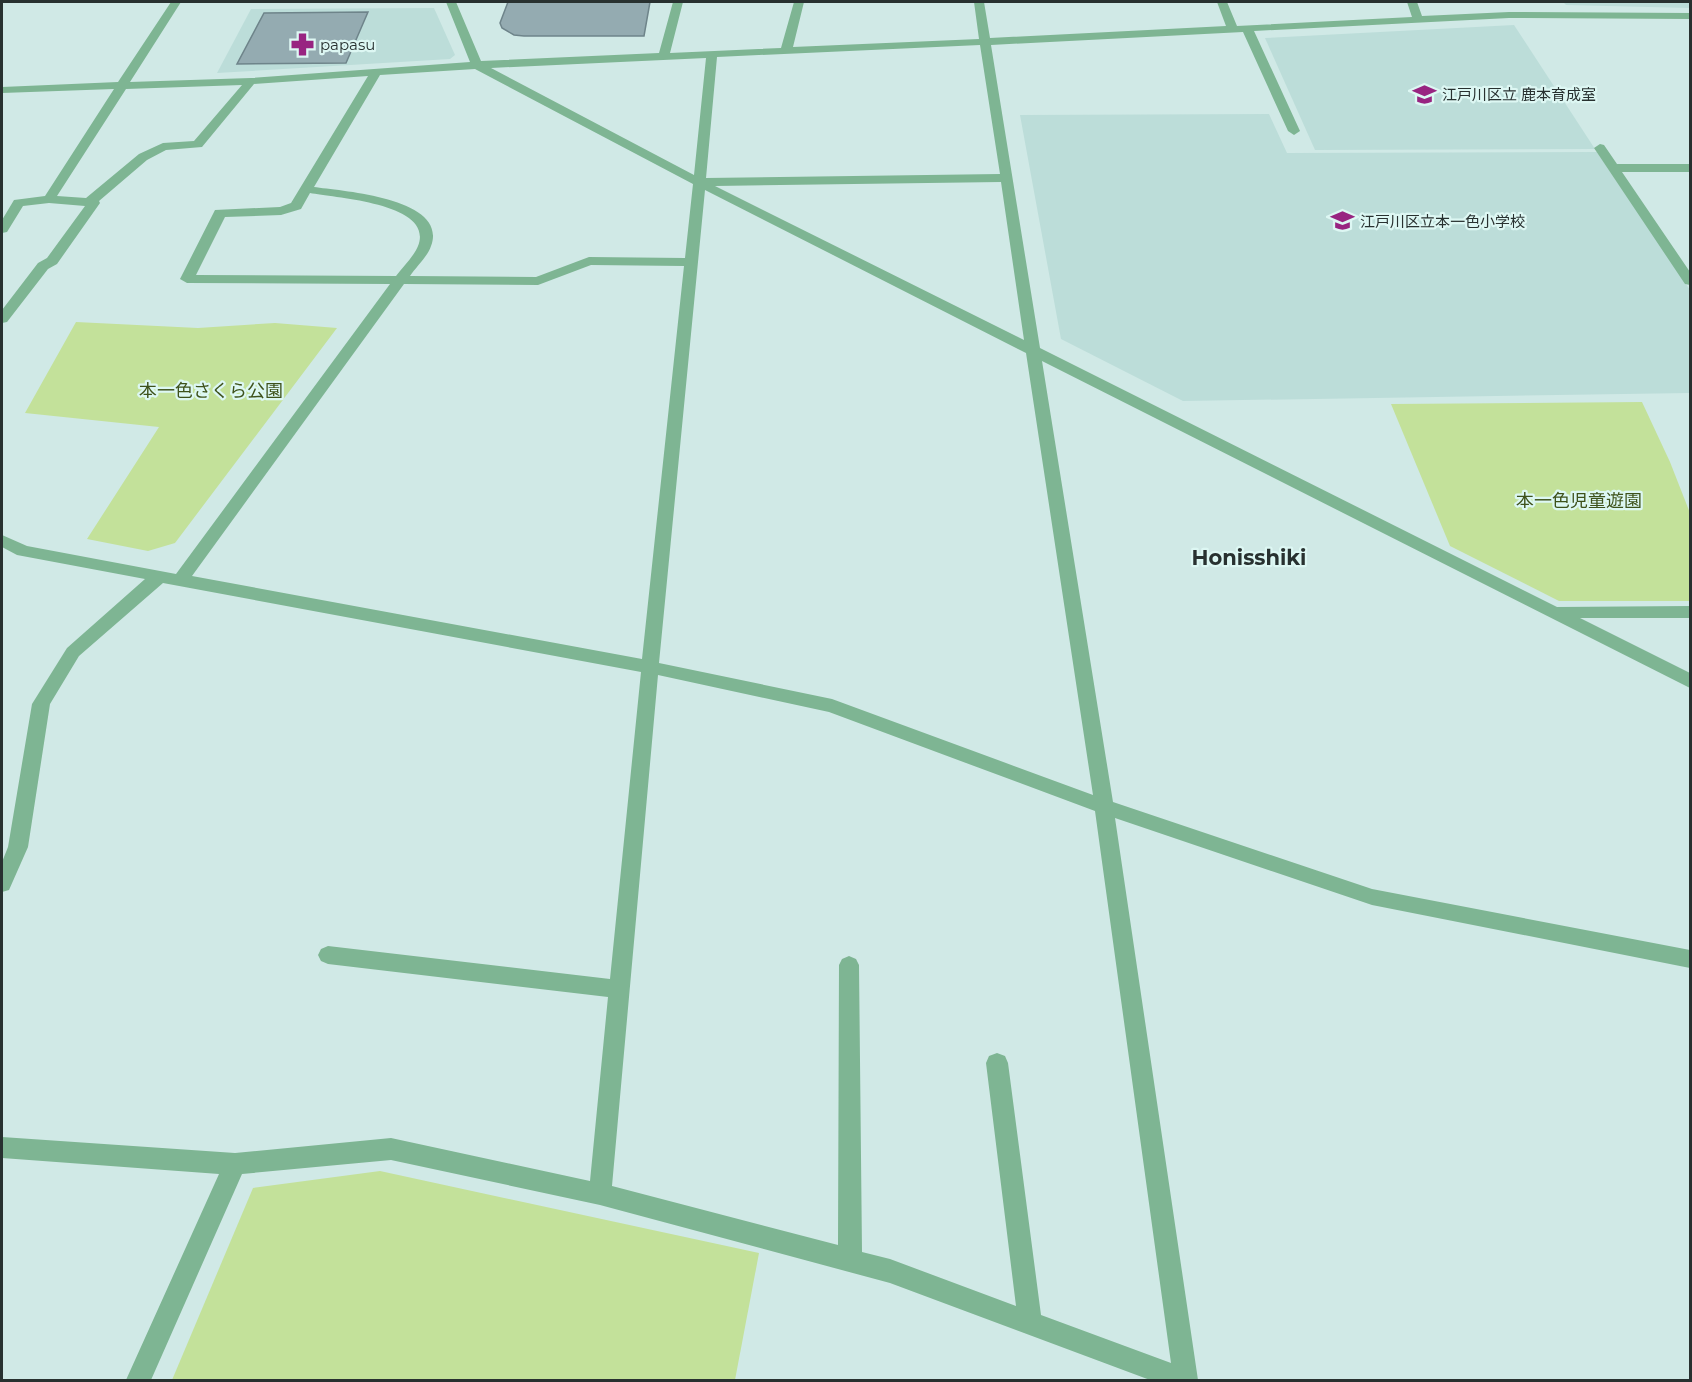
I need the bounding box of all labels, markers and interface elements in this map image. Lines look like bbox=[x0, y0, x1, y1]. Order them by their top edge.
pharmacy icon: papasu bbox=[289, 31, 315, 57]
place label: papasu bbox=[320, 35, 375, 54]
school or university icon: 江戸川区立 鹿本育成室 bbox=[1411, 81, 1437, 107]
place label: 江戸川区立 鹿本育成室 bbox=[1442, 85, 1596, 104]
school or university icon: 江戸川区立本一色小学校 bbox=[1329, 208, 1355, 234]
place label: 江戸川区立本一色小学校 bbox=[1360, 212, 1525, 231]
park label: 本一色さくら公園 bbox=[139, 380, 283, 402]
park label: 本一色児童遊園 bbox=[1516, 490, 1642, 512]
district label: Honisshiki bbox=[1192, 545, 1306, 570]

